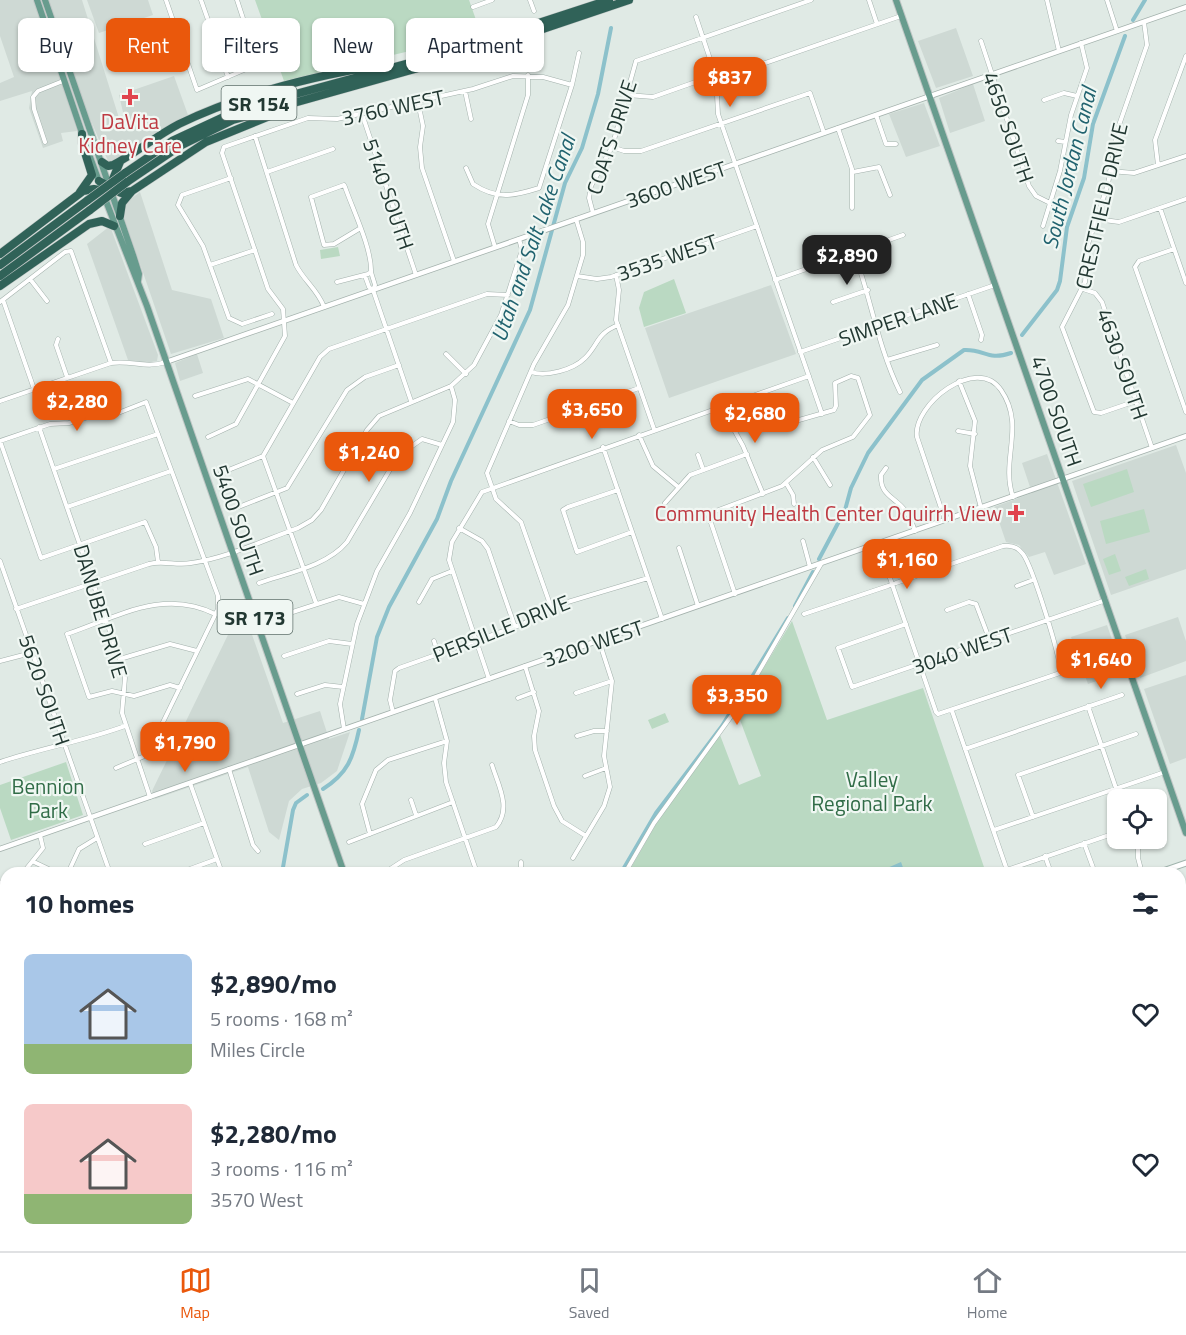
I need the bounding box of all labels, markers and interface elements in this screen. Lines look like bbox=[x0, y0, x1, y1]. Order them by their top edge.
chip: Buy bbox=[18, 18, 94, 72]
chip: Rent bbox=[106, 18, 190, 72]
chip: Filters bbox=[202, 18, 300, 72]
chip: New bbox=[312, 18, 394, 72]
chip: Apartment bbox=[406, 18, 544, 72]
pin: $837 bbox=[694, 57, 766, 108]
text: $837 bbox=[708, 61, 752, 92]
street label: 4650 SOUTH bbox=[975, 67, 1043, 187]
street label: COATS DRIVE bbox=[577, 76, 645, 198]
street label: 3760 WEST bbox=[339, 81, 447, 133]
water label: South Jordan Canal bbox=[1033, 82, 1106, 252]
road number: SR 154 bbox=[222, 86, 296, 120]
marker: DaVita Kidney Care bbox=[121, 88, 139, 106]
place label: DaVita Kidney Care bbox=[78, 105, 182, 161]
street label: CRESTFIELD DRIVE bbox=[1066, 120, 1136, 292]
water label: Utah and Salt Lake Canal bbox=[482, 128, 585, 346]
street label: 5140 SOUTH bbox=[355, 134, 423, 254]
street label: 3600 WEST bbox=[622, 152, 730, 216]
street label: 3535 WEST bbox=[613, 225, 721, 289]
pin: $2,890 bbox=[798, 235, 896, 286]
text: $2,890 bbox=[816, 239, 878, 270]
street label: SIMPER LANE bbox=[834, 284, 962, 354]
street label: 4630 SOUTH bbox=[1089, 304, 1157, 424]
street label: 4700 SOUTH bbox=[1023, 351, 1091, 471]
pin: $2,280 bbox=[28, 381, 126, 432]
text: $2,280 bbox=[46, 385, 108, 416]
pin: $3,650 bbox=[543, 389, 641, 440]
text: $3,650 bbox=[561, 393, 623, 424]
pin: $2,680 bbox=[706, 393, 804, 444]
text: $2,680 bbox=[724, 397, 786, 428]
pin: $1,240 bbox=[320, 432, 418, 483]
text: $1,240 bbox=[338, 436, 400, 467]
street label: 5400 SOUTH bbox=[205, 460, 273, 580]
place label: Community Health Center Oquirrh View bbox=[655, 497, 1002, 529]
marker: Community Health Center Oquirrh View bbox=[1007, 504, 1025, 522]
pin: $1,160 bbox=[858, 539, 956, 590]
street label: DANUBE DRIVE bbox=[66, 540, 136, 682]
text: $1,160 bbox=[876, 543, 938, 574]
street label: PERSILLE DRIVE bbox=[428, 586, 574, 670]
road number: SR 173 bbox=[218, 600, 292, 634]
street label: 3200 WEST bbox=[539, 611, 647, 675]
street label: 3040 WEST bbox=[908, 618, 1016, 682]
street label: 5620 SOUTH bbox=[11, 630, 79, 750]
pin: $1,640 bbox=[1052, 639, 1150, 690]
text: $1,640 bbox=[1070, 643, 1132, 674]
pin: $3,350 bbox=[688, 675, 786, 726]
text: $3,350 bbox=[706, 679, 768, 710]
pin: $1,790 bbox=[136, 722, 234, 773]
text: $1,790 bbox=[154, 726, 216, 757]
park label: Valley Regional Park bbox=[811, 763, 933, 819]
park label: Bennion Park bbox=[11, 770, 85, 826]
map controls bbox=[1107, 789, 1167, 849]
button: locate bbox=[1107, 789, 1167, 849]
text: 10 homes bbox=[24, 884, 134, 923]
icon: filters bbox=[1129, 887, 1162, 920]
text: $2,890/mo bbox=[210, 964, 337, 1003]
icon: home bbox=[72, 978, 144, 1050]
icon: heart bbox=[1129, 998, 1162, 1031]
text: 5 rooms · 168 m² bbox=[210, 1003, 353, 1034]
text: Miles Circle bbox=[210, 1034, 305, 1065]
text: $2,280/mo bbox=[210, 1114, 337, 1153]
icon: home bbox=[72, 1128, 144, 1200]
icon: heart bbox=[1129, 1148, 1162, 1181]
text: 3 rooms · 116 m² bbox=[210, 1153, 353, 1184]
text: 3570 West bbox=[210, 1184, 303, 1215]
tab: Map bbox=[179, 1264, 212, 1324]
tab: Saved bbox=[569, 1264, 610, 1324]
tab: Home bbox=[967, 1264, 1007, 1324]

